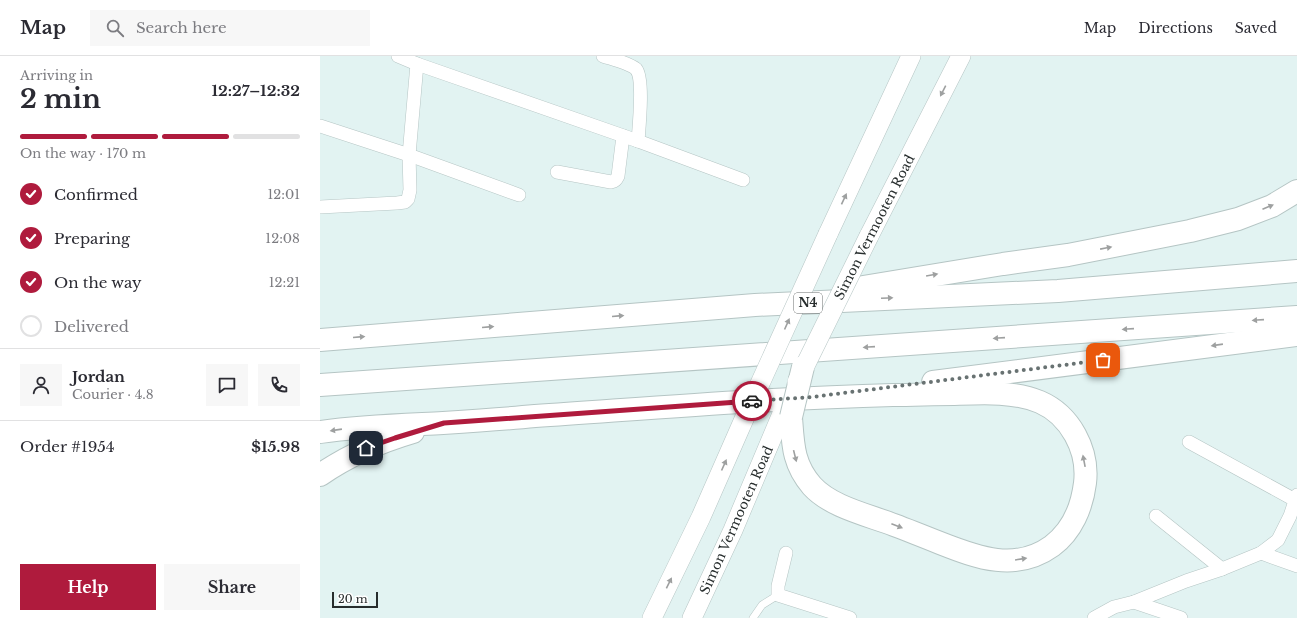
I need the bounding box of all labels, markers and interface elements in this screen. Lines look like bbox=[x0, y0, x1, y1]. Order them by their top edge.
search box bbox=[90, 10, 370, 46]
text: Map bbox=[20, 16, 66, 39]
icon: search bbox=[104, 17, 126, 39]
text: Search here bbox=[136, 18, 227, 37]
text: Map bbox=[1084, 19, 1116, 37]
text: Directions bbox=[1138, 19, 1213, 37]
text: Saved bbox=[1235, 19, 1277, 37]
text: Arriving in bbox=[20, 67, 93, 84]
text: 12:27–12:32 bbox=[211, 81, 300, 100]
text: 2 min bbox=[20, 83, 101, 115]
one-way arrow bbox=[940, 85, 947, 97]
text: On the way · 170 m bbox=[20, 145, 146, 162]
street label: Simon Vermooten Road bbox=[830, 152, 919, 303]
icon: check bbox=[20, 183, 42, 205]
text: Confirmed bbox=[54, 185, 138, 204]
text: 12:01 bbox=[267, 186, 300, 203]
one-way arrow bbox=[841, 193, 847, 205]
one-way arrow bbox=[1263, 204, 1274, 210]
icon: check bbox=[20, 227, 42, 249]
text: Preparing bbox=[54, 229, 130, 248]
text: 12:08 bbox=[265, 230, 300, 247]
one-way arrow bbox=[1100, 244, 1113, 250]
icon: check bbox=[20, 271, 42, 293]
one-way arrow bbox=[926, 272, 938, 278]
text: On the way bbox=[54, 273, 142, 292]
text: 12:21 bbox=[269, 274, 300, 291]
road number: N4 bbox=[794, 293, 822, 313]
one-way arrow bbox=[881, 295, 893, 302]
one-way arrow bbox=[612, 313, 624, 320]
one-way arrow bbox=[1252, 316, 1264, 323]
text: Delivered bbox=[54, 317, 129, 336]
one-way arrow bbox=[784, 318, 790, 329]
one-way arrow bbox=[482, 323, 494, 330]
one-way arrow bbox=[1122, 325, 1134, 332]
one-way arrow bbox=[353, 333, 365, 340]
one-way arrow bbox=[993, 334, 1005, 341]
one-way arrow bbox=[1211, 342, 1223, 348]
one-way arrow bbox=[863, 343, 875, 350]
pin bbox=[1086, 343, 1120, 377]
icon: bag bbox=[1092, 349, 1114, 371]
button: person bbox=[20, 364, 62, 406]
button: chat bbox=[206, 364, 248, 406]
button: phone bbox=[258, 364, 300, 406]
text: Jordan bbox=[72, 367, 125, 386]
courier bbox=[732, 381, 772, 421]
text: Courier · 4.8 bbox=[72, 386, 154, 403]
icon: car bbox=[741, 390, 763, 412]
one-way arrow bbox=[330, 427, 342, 433]
pin bbox=[349, 431, 383, 465]
text: Order #1954 bbox=[20, 437, 115, 456]
text: $15.98 bbox=[251, 437, 300, 456]
icon: home bbox=[355, 437, 377, 459]
street label: Simon Vermooten Road bbox=[696, 443, 777, 597]
one-way arrow bbox=[792, 450, 798, 462]
one-way arrow bbox=[1081, 455, 1087, 467]
one-way arrow bbox=[720, 459, 727, 471]
one-way arrow bbox=[891, 524, 903, 530]
one-way arrow bbox=[1014, 556, 1027, 562]
button: Help bbox=[20, 564, 156, 610]
button: Share bbox=[164, 564, 300, 610]
one-way arrow bbox=[666, 577, 672, 589]
scale bar bbox=[332, 590, 378, 609]
text: 20 m bbox=[338, 592, 368, 606]

